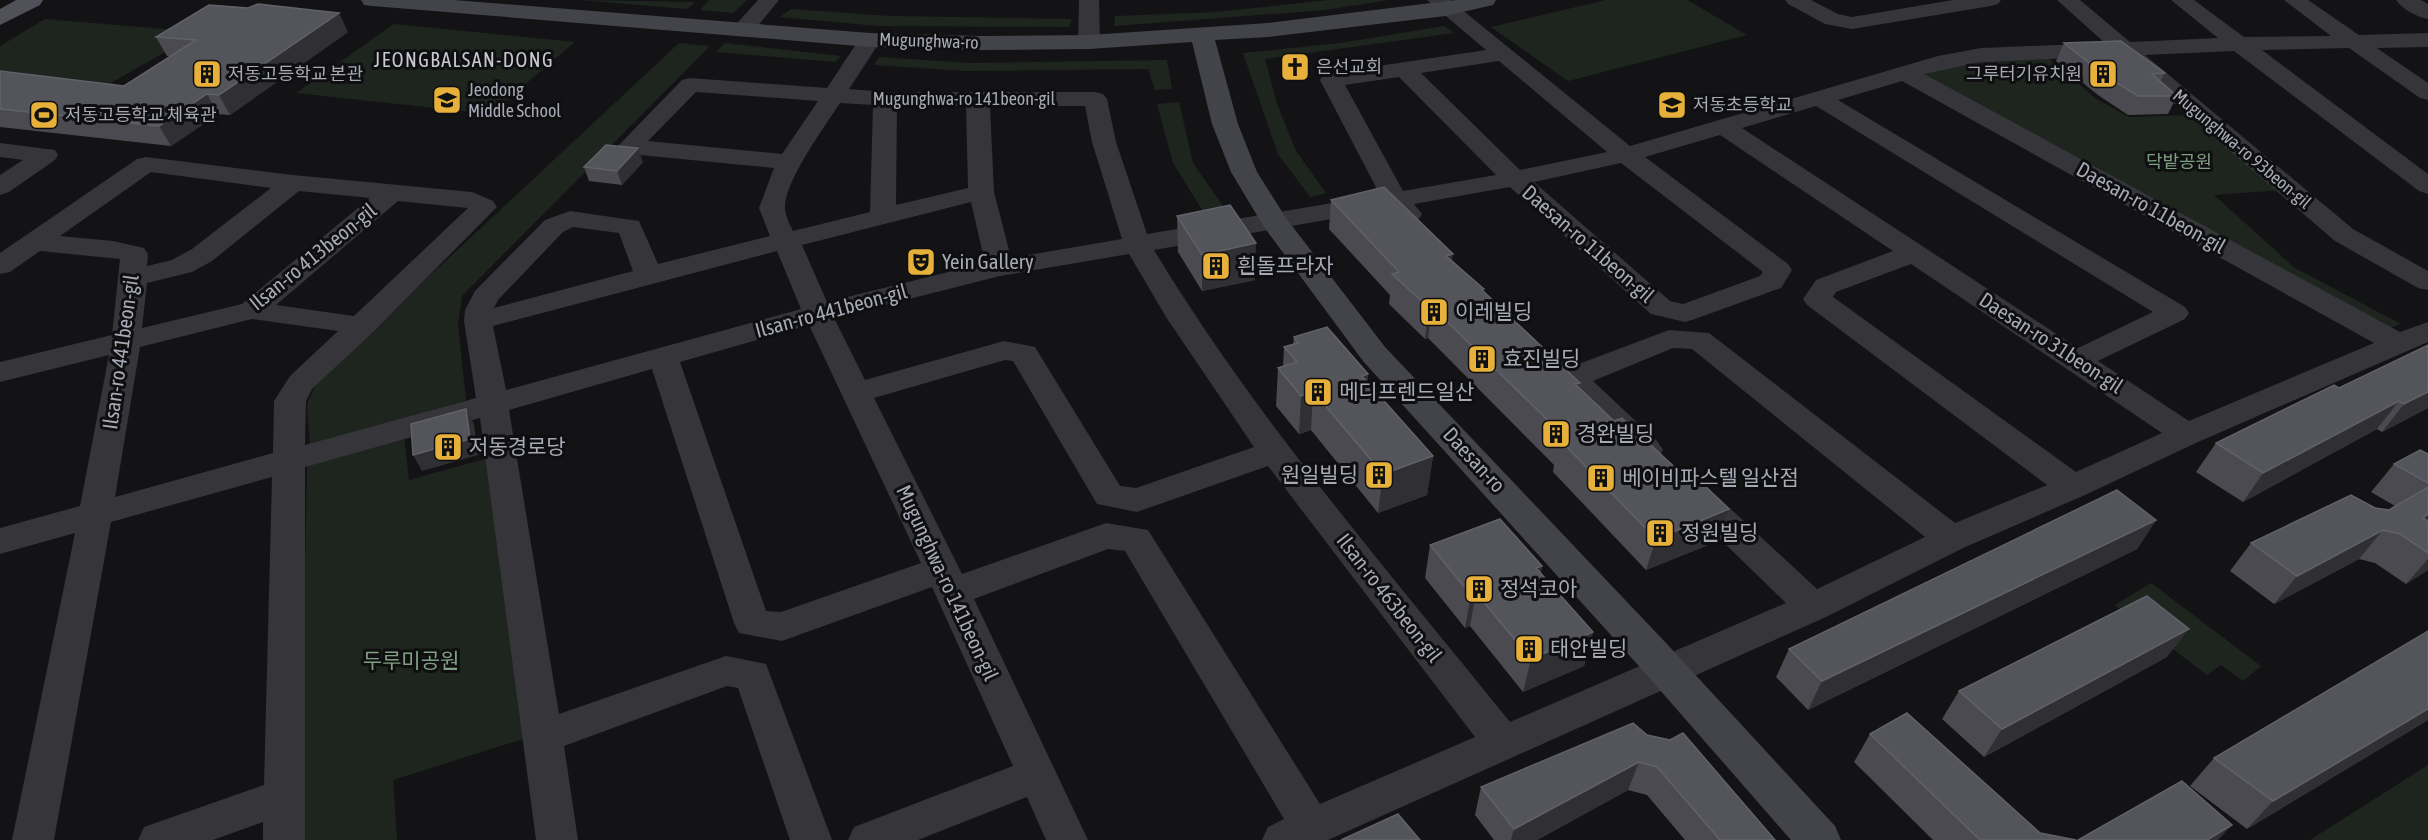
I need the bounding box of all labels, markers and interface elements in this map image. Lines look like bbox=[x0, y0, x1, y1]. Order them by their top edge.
street label: Mugunghwa-ro bbox=[879, 28, 979, 53]
district label: JEONGBALSAN-DONG bbox=[374, 48, 554, 71]
church icon: 은선교회 bbox=[1279, 51, 1311, 83]
place label: 은선교회 bbox=[1316, 56, 1382, 77]
building icon: 저동고등학교 본관 bbox=[191, 58, 223, 90]
building icon: 그루터기유치원 bbox=[2087, 58, 2119, 90]
place label: 저동고등학교 본관 bbox=[228, 63, 363, 84]
place label: 그루터기유치원 bbox=[1966, 63, 2082, 84]
place label: Jeodong Middle School bbox=[468, 79, 561, 121]
school or university icon: Jeodong Middle School bbox=[431, 84, 463, 116]
street label: Mugunghwa-ro 93beon-gil bbox=[2169, 85, 2316, 213]
street label: Mugunghwa-ro 141beon-gil bbox=[873, 88, 1055, 109]
school or university icon: 저동초등학교 bbox=[1656, 89, 1688, 121]
place label: 저동초등학교 bbox=[1693, 94, 1792, 115]
sports icon: 저동고등학교 체육관 bbox=[28, 99, 60, 131]
place label: 저동고등학교 체육관 bbox=[65, 104, 217, 125]
park label: 닥밭공원 bbox=[2146, 151, 2212, 172]
street label: Daesan-ro 11beon-gil bbox=[2073, 156, 2230, 258]
street label: Daesan-ro 11beon-gil bbox=[1518, 180, 1660, 307]
street label: Ilsan-ro 413beon-gil bbox=[244, 197, 381, 315]
theatre icon: Yein Gallery bbox=[905, 246, 937, 278]
place label: Yein Gallery bbox=[942, 249, 1034, 273]
building icon: 흰돌프라자 bbox=[1200, 250, 1232, 282]
place label: 흰돌프라자 bbox=[1237, 253, 1334, 277]
street label: Ilsan-ro 441beon-gil bbox=[97, 272, 143, 431]
street label: Ilsan-ro 441beon-gil bbox=[752, 278, 910, 342]
street label: Daesan-ro 31beon-gil bbox=[1975, 287, 2128, 398]
building icon: 이레빌딩 bbox=[1418, 296, 1450, 328]
place label: 이레빌딩 bbox=[1455, 299, 1532, 323]
building icon: 효진빌딩 bbox=[1466, 343, 1498, 375]
place label: 효진빌딩 bbox=[1503, 346, 1580, 370]
building icon: 메디프렌드일산 bbox=[1302, 376, 1334, 408]
place label: 메디프렌드일산 bbox=[1339, 379, 1474, 403]
building icon: 경완빌딩 bbox=[1540, 418, 1572, 450]
place label: 경완빌딩 bbox=[1577, 421, 1654, 445]
street label: Daesan-ro bbox=[1439, 422, 1511, 497]
building icon: 저동경로당 bbox=[432, 431, 464, 463]
place label: 저동경로당 bbox=[469, 434, 566, 458]
building icon: 원일빌딩 bbox=[1363, 459, 1395, 491]
place label: 원일빌딩 bbox=[1281, 462, 1358, 486]
building icon: 베이비파스텔 일산점 bbox=[1585, 462, 1617, 494]
place label: 베이비파스텔 일산점 bbox=[1622, 465, 1799, 489]
street label: Mugunghwa-ro 141beon-gil bbox=[892, 481, 1004, 684]
building icon: 정원빌딩 bbox=[1644, 517, 1676, 549]
place label: 정원빌딩 bbox=[1681, 520, 1758, 544]
street label: Ilsan-ro 463beon-gil bbox=[1332, 528, 1448, 667]
building icon: 정석코아 bbox=[1463, 573, 1495, 605]
place label: 정석코아 bbox=[1500, 576, 1577, 600]
building icon: 태안빌딩 bbox=[1513, 633, 1545, 665]
place label: 태안빌딩 bbox=[1550, 636, 1627, 660]
park label: 두루미공원 bbox=[363, 648, 459, 672]

